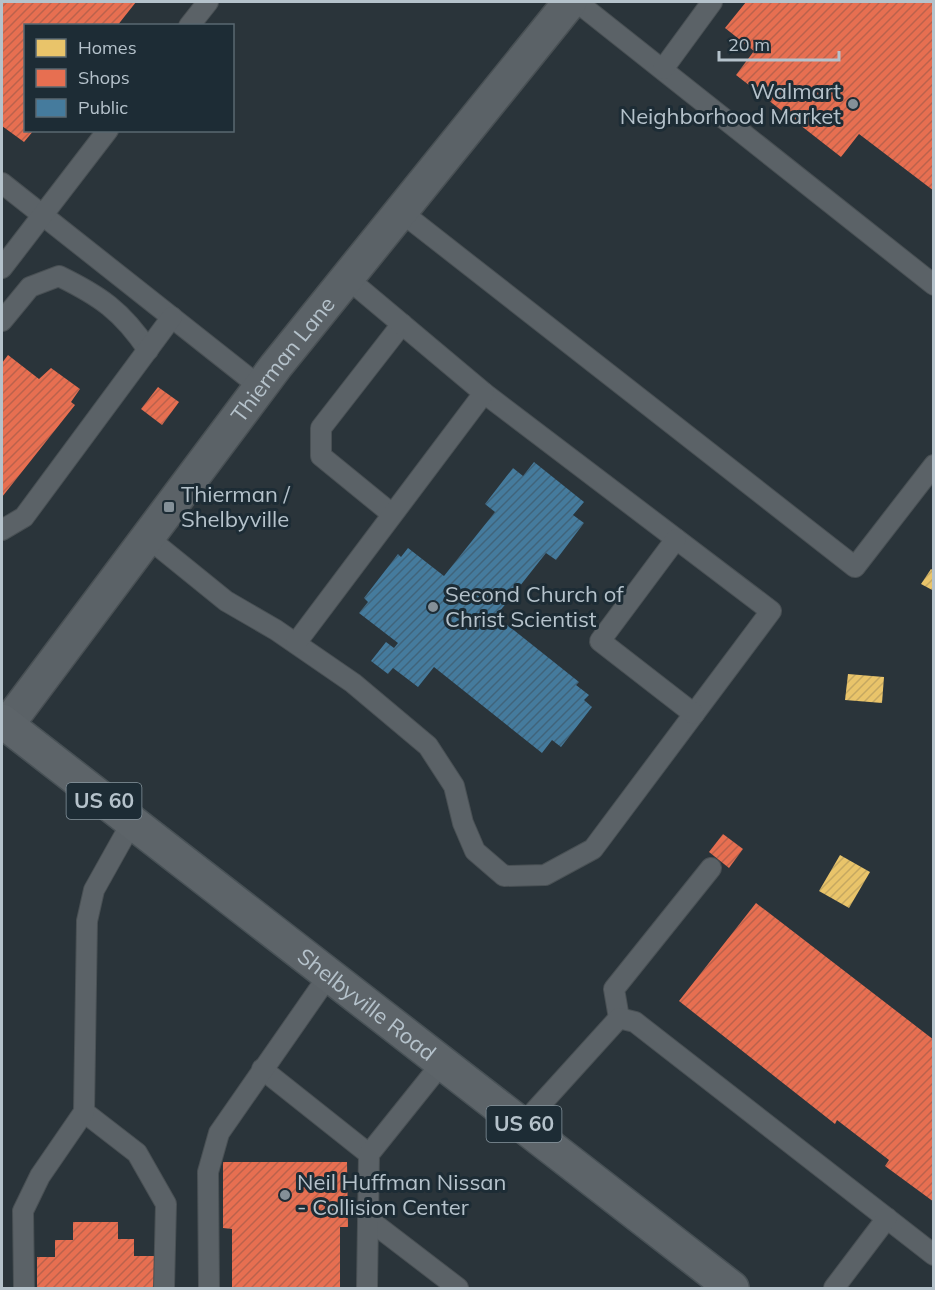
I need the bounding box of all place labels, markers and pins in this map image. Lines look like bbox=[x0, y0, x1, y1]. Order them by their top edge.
place label: Walmart Neighborhood Market bbox=[620, 77, 841, 130]
marker: Walmart Neighborhood Market bbox=[846, 97, 860, 111]
place label: Thierman / Shelbyville bbox=[181, 480, 291, 533]
marker: Thierman / Shelbyville bbox=[162, 500, 176, 514]
place label: Second Church of Christ Scientist bbox=[445, 580, 624, 633]
marker: Second Church of Christ Scientist bbox=[426, 600, 440, 614]
place label: Neil Huffman Nissan - Collision Center bbox=[297, 1168, 506, 1221]
marker: Neil Huffman Nissan - Collision Center bbox=[278, 1188, 292, 1202]

